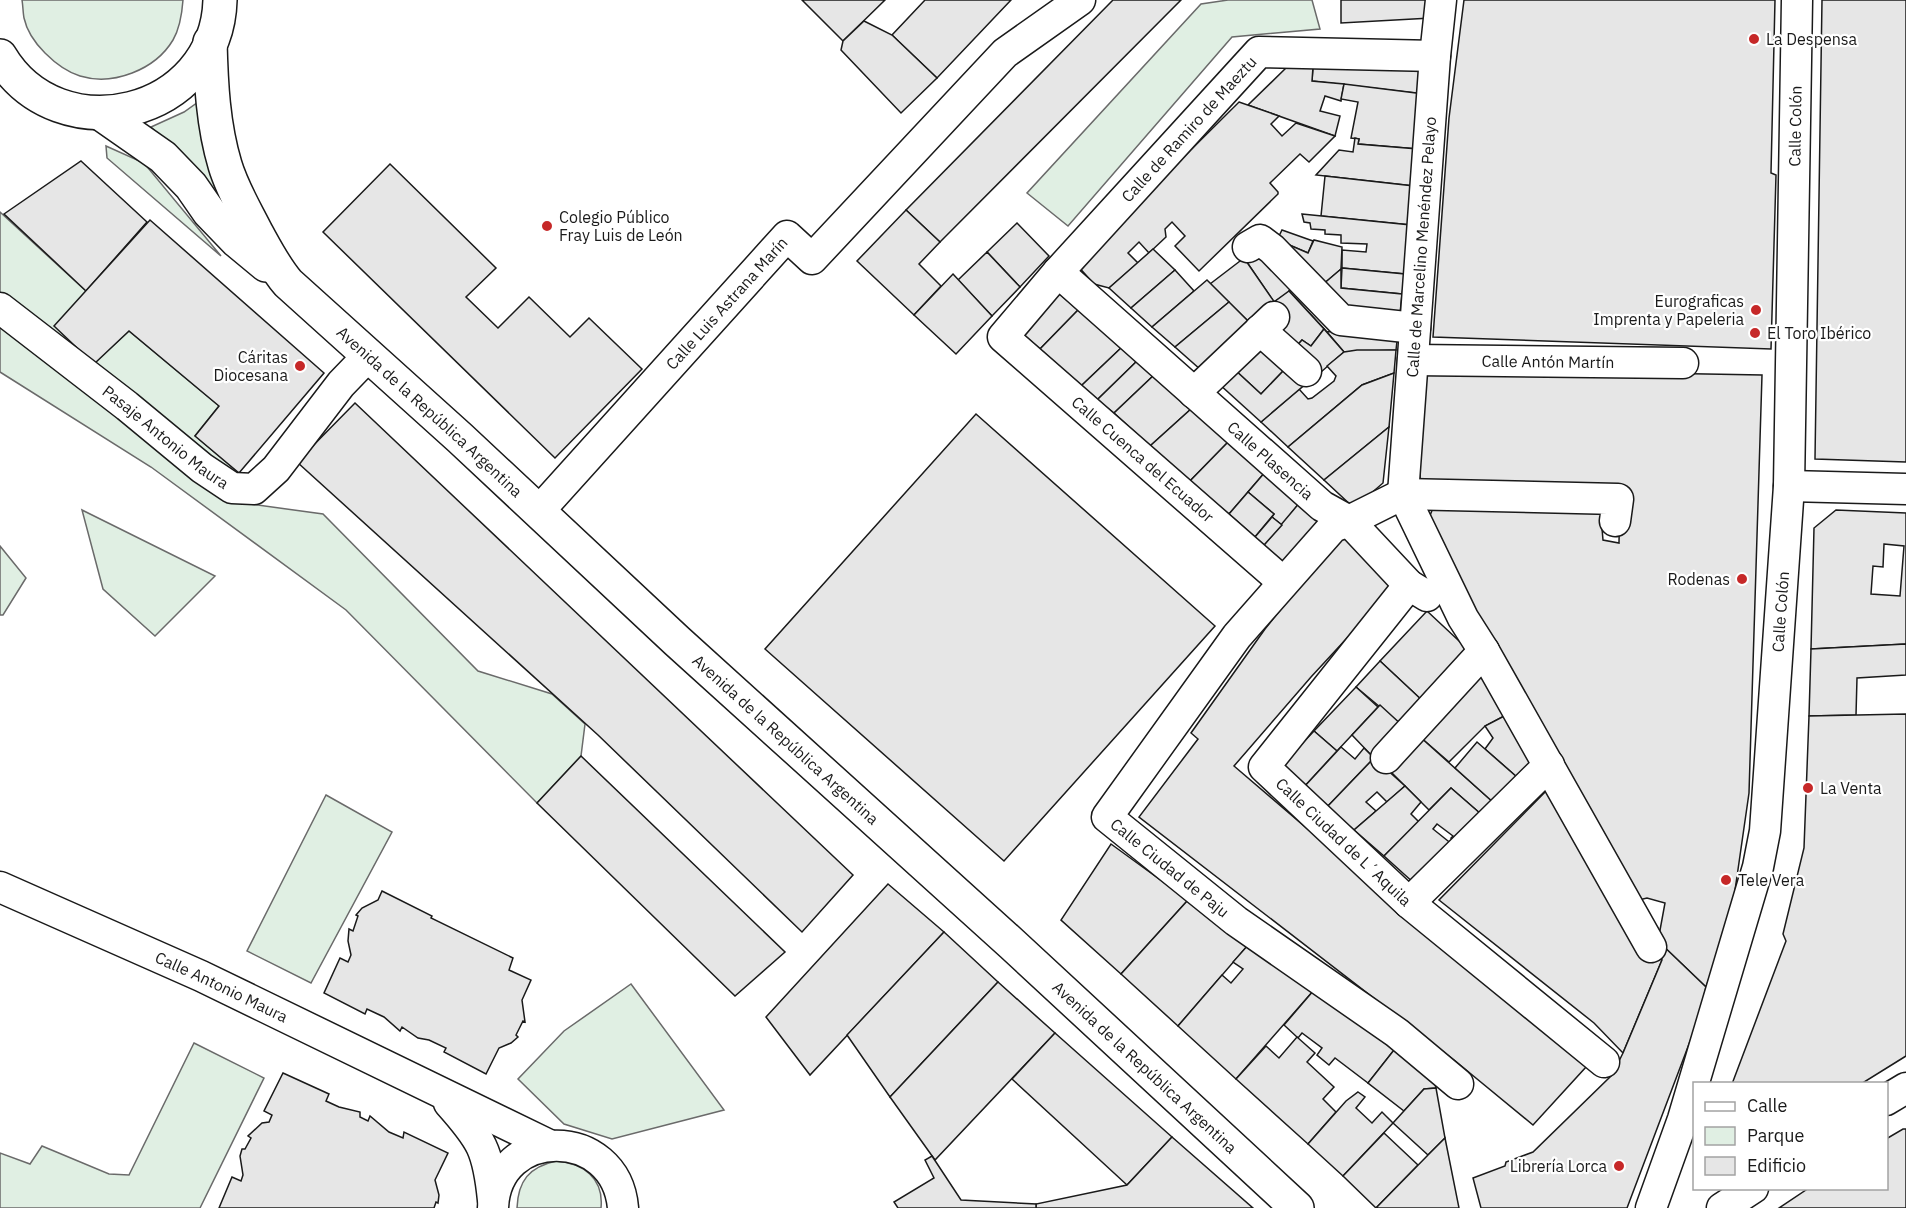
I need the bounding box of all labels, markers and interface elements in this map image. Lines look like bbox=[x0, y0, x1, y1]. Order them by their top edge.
place label: La Despensa bbox=[1766, 29, 1858, 49]
marker: La Despensa bbox=[1747, 32, 1761, 46]
street label: Calle de Ramiro de Maeztu bbox=[1117, 52, 1261, 206]
street label: Calle Colón bbox=[1784, 85, 1806, 167]
street label: Calle de Marcelino Menéndez Pelayo bbox=[1402, 116, 1440, 378]
place label: Colegio Público Fray Luis de León bbox=[559, 207, 683, 245]
marker: Colegio Público Fray Luis de León bbox=[540, 219, 554, 233]
street label: Calle Luis Astrana Marín bbox=[661, 232, 792, 374]
place label: Eurograficas Imprenta y Papeleria bbox=[1593, 291, 1744, 329]
marker: Eurograficas Imprenta y Papeleria bbox=[1749, 303, 1763, 317]
street label: Avenida de la República Argentina bbox=[333, 322, 527, 502]
place label: El Toro Ibérico bbox=[1767, 323, 1871, 343]
marker: El Toro Ibérico bbox=[1748, 326, 1762, 340]
place label: Cáritas Diocesana bbox=[214, 347, 288, 385]
street label: Calle Antón Martín bbox=[1482, 351, 1614, 372]
marker: Cáritas Diocesana bbox=[293, 359, 307, 373]
street label: Pasaje Antonio Maura bbox=[98, 381, 233, 493]
street label: Calle Cuenca del Ecuador bbox=[1068, 392, 1218, 526]
street label: Calle Plasencia bbox=[1223, 417, 1318, 504]
place label: Rodenas bbox=[1668, 569, 1730, 589]
street label: Calle Colón bbox=[1767, 571, 1793, 653]
marker: Rodenas bbox=[1735, 572, 1749, 586]
street label: Avenida de la República Argentina bbox=[689, 650, 883, 829]
street label: Calle Ciudad de L´Aquila bbox=[1272, 773, 1416, 911]
place label: La Venta bbox=[1820, 778, 1882, 798]
marker: La Venta bbox=[1801, 781, 1815, 795]
street label: Calle Ciudad de Paju bbox=[1107, 814, 1233, 922]
place label: Tele Vera bbox=[1738, 870, 1805, 890]
marker: Tele Vera bbox=[1719, 873, 1733, 887]
street label: Calle Antonio Maura bbox=[152, 947, 292, 1027]
street label: Avenida de la República Argentina bbox=[1048, 977, 1242, 1158]
legend bbox=[1693, 1082, 1888, 1190]
text: Calle bbox=[1747, 1094, 1787, 1117]
text: Parque bbox=[1747, 1124, 1805, 1147]
text: Edificio bbox=[1747, 1154, 1806, 1177]
place label: Librería Lorca bbox=[1510, 1156, 1607, 1176]
marker: Librería Lorca bbox=[1612, 1159, 1626, 1173]

